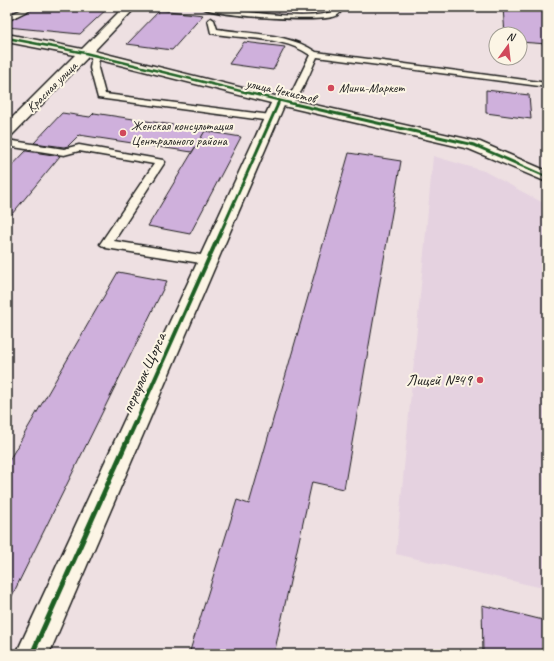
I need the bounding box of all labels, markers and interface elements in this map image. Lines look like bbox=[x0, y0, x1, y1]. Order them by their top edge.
north arrow bbox=[488, 26, 528, 66]
text: N bbox=[505, 29, 518, 45]
street label: Красная улица bbox=[23, 57, 82, 116]
street label: улица Чекистов bbox=[244, 75, 320, 107]
place label: Мини-Маркет bbox=[339, 80, 405, 96]
marker: Мини-Маркет bbox=[326, 83, 336, 93]
place label: Женская консультация Центрального района bbox=[131, 118, 233, 149]
marker: Женская консультация Центрального района bbox=[118, 128, 128, 138]
street label: переулок Щорса bbox=[117, 328, 171, 416]
place label: Лицей №49 bbox=[406, 370, 474, 390]
marker: Лицей №49 bbox=[475, 375, 485, 385]

